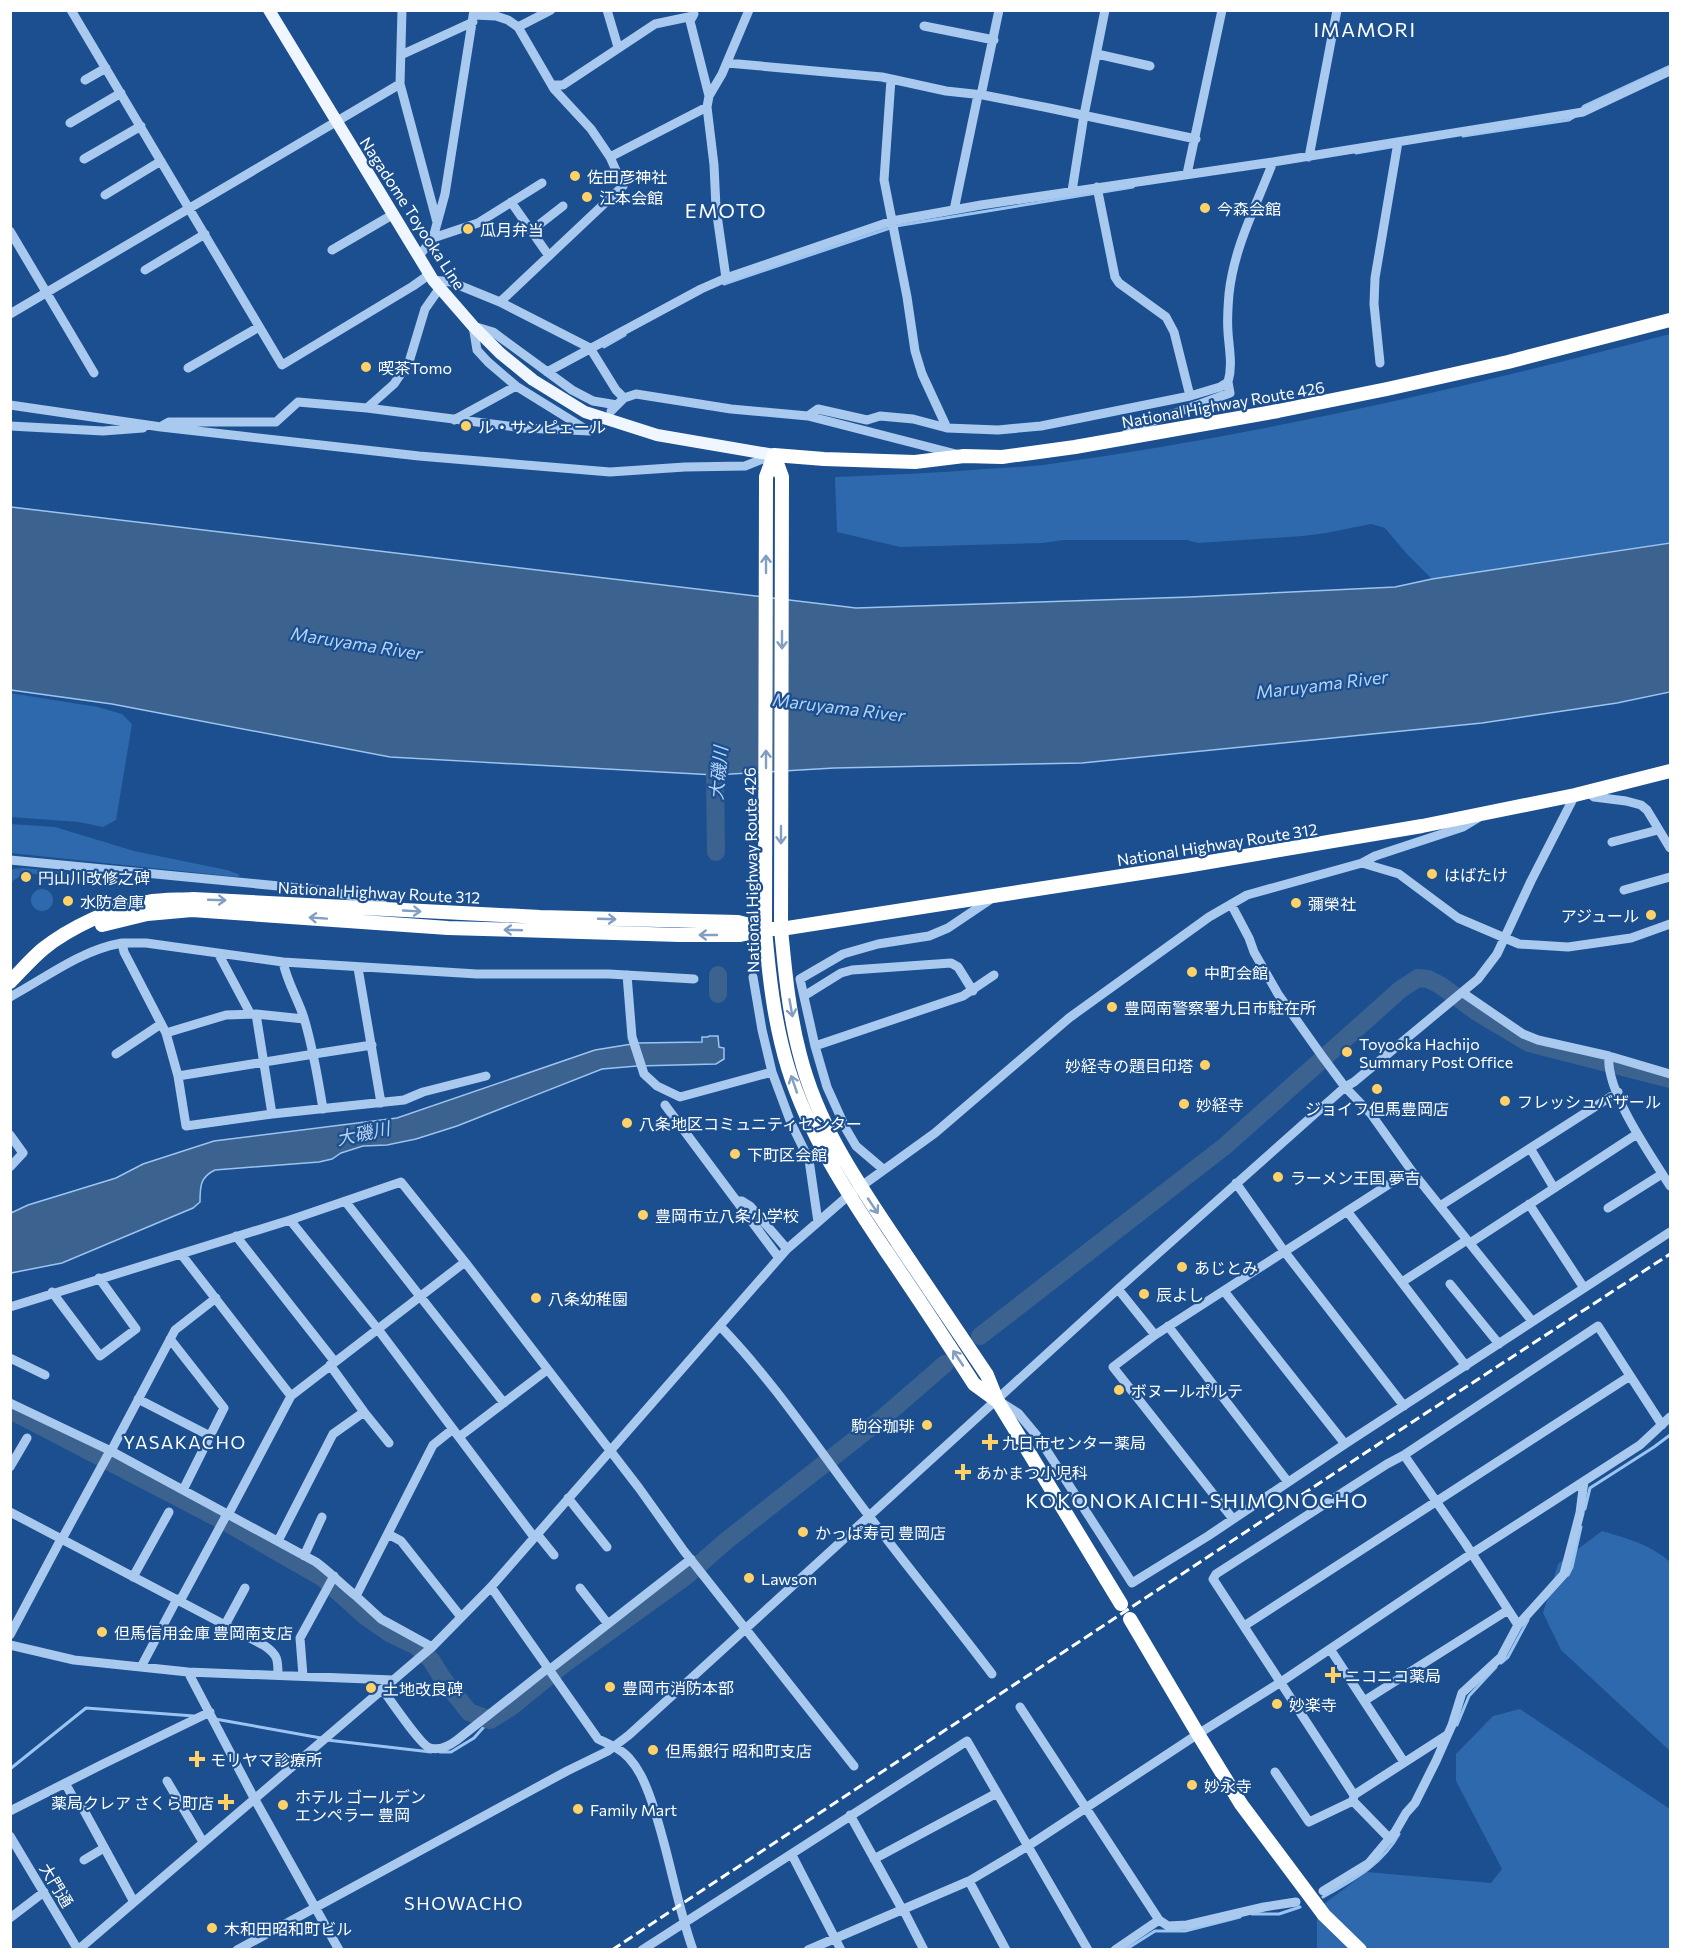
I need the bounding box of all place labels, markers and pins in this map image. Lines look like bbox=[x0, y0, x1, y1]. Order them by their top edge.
place label: 佐田彦神社 bbox=[587, 167, 667, 186]
marker: 佐田彦神社 bbox=[568, 169, 582, 183]
place label: 江本会館 bbox=[599, 188, 663, 207]
marker: 江本会館 bbox=[580, 190, 594, 204]
place label: 今森会館 bbox=[1217, 199, 1281, 218]
marker: 今森会館 bbox=[1198, 201, 1212, 215]
place label: 瓜月弁当 bbox=[480, 220, 544, 239]
marker: 瓜月弁当 bbox=[461, 222, 475, 236]
place label: 喫茶Tomo bbox=[378, 358, 452, 377]
marker: 喫茶Tomo bbox=[359, 360, 373, 374]
place label: ル・サンピェール bbox=[478, 417, 606, 436]
marker: ル・サンピェール bbox=[459, 419, 473, 433]
place label: はばたけ bbox=[1444, 865, 1508, 884]
marker: はばたけ bbox=[1425, 867, 1439, 881]
place label: 円山川改修之碑 bbox=[38, 868, 150, 887]
marker: 円山川改修之碑 bbox=[19, 870, 33, 884]
place label: 水防倉庫 bbox=[80, 892, 144, 911]
marker: 水防倉庫 bbox=[61, 894, 75, 908]
place label: 彌榮社 bbox=[1308, 894, 1356, 913]
marker: 彌榮社 bbox=[1289, 896, 1303, 910]
place label: アジュール bbox=[1561, 906, 1639, 925]
marker: アジュール bbox=[1644, 908, 1658, 922]
place label: 中町会館 bbox=[1204, 963, 1268, 982]
marker: 中町会館 bbox=[1185, 965, 1199, 979]
place label: 豊岡南警察署九日市駐在所 bbox=[1124, 998, 1316, 1017]
marker: 豊岡南警察署九日市駐在所 bbox=[1105, 1000, 1119, 1014]
place label: Toyooka Hachijo Summary Post Office bbox=[1359, 1034, 1513, 1071]
marker: Toyooka Hachijo Summary Post Office bbox=[1340, 1045, 1354, 1059]
place label: 妙経寺の題目印塔 bbox=[1065, 1056, 1193, 1075]
marker: 妙経寺の題目印塔 bbox=[1198, 1058, 1212, 1072]
marker: ジョイフ但馬豊岡店 bbox=[1370, 1082, 1384, 1096]
place label: フレッシュバザール bbox=[1517, 1092, 1661, 1111]
marker: フレッシュバザール bbox=[1498, 1094, 1512, 1108]
place label: 妙経寺 bbox=[1196, 1095, 1244, 1114]
marker: 妙経寺 bbox=[1177, 1097, 1191, 1111]
place label: ジョイフ但馬豊岡店 bbox=[1305, 1099, 1449, 1118]
place label: 八条地区コミュニティセンター bbox=[639, 1114, 862, 1133]
marker: 八条地区コミュニティセンター bbox=[620, 1116, 634, 1130]
place label: 下町区会館 bbox=[747, 1145, 827, 1164]
marker: 下町区会館 bbox=[728, 1147, 742, 1161]
place label: ラーメン王国 夢吉 bbox=[1290, 1168, 1420, 1187]
marker: ラーメン王国 夢吉 bbox=[1271, 1170, 1285, 1184]
place label: 豊岡市立八条小学校 bbox=[655, 1206, 799, 1225]
marker: 豊岡市立八条小学校 bbox=[636, 1208, 650, 1222]
place label: あじとみ bbox=[1194, 1258, 1258, 1277]
marker: あじとみ bbox=[1175, 1260, 1189, 1274]
place label: 辰よし bbox=[1156, 1285, 1204, 1304]
marker: 辰よし bbox=[1137, 1287, 1151, 1301]
place label: 八条幼稚園 bbox=[548, 1289, 628, 1308]
marker: 八条幼稚園 bbox=[529, 1291, 543, 1305]
place label: ボヌールポルテ bbox=[1131, 1381, 1243, 1400]
marker: ボヌールポルテ bbox=[1112, 1383, 1126, 1397]
place label: 駒谷珈琲 bbox=[851, 1416, 915, 1435]
marker: 駒谷珈琲 bbox=[920, 1418, 934, 1432]
place label: 九日市センター薬局 bbox=[1002, 1433, 1146, 1452]
marker: 九日市センター薬局 bbox=[983, 1435, 997, 1449]
marker: あかまつ小児科 bbox=[954, 1463, 972, 1481]
place label: あかまつ小児科 bbox=[976, 1463, 1088, 1482]
place label: かっぱ寿司 豊岡店 bbox=[815, 1523, 946, 1542]
marker: かっぱ寿司 豊岡店 bbox=[796, 1525, 810, 1539]
place label: Lawson bbox=[761, 1569, 817, 1588]
marker: Lawson bbox=[742, 1571, 756, 1585]
place label: 但馬信用金庫 豊岡南支店 bbox=[114, 1623, 293, 1642]
marker: 但馬信用金庫 豊岡南支店 bbox=[95, 1625, 109, 1639]
place label: ニコニコ薬局 bbox=[1345, 1666, 1441, 1685]
marker: ニコニコ薬局 bbox=[1326, 1668, 1340, 1682]
place label: 豊岡市消防本部 bbox=[622, 1678, 734, 1697]
place label: 土地改良碑 bbox=[383, 1679, 463, 1698]
marker: 豊岡市消防本部 bbox=[603, 1680, 617, 1694]
marker: 土地改良碑 bbox=[364, 1681, 378, 1695]
place label: 妙楽寺 bbox=[1289, 1695, 1337, 1714]
marker: 妙楽寺 bbox=[1270, 1697, 1284, 1711]
place label: 但馬銀行 昭和町支店 bbox=[665, 1741, 812, 1760]
marker: 但馬銀行 昭和町支店 bbox=[646, 1743, 660, 1757]
marker: モリヤマ診療所 bbox=[188, 1750, 206, 1768]
place label: モリヤマ診療所 bbox=[210, 1750, 322, 1769]
place label: 妙永寺 bbox=[1204, 1776, 1252, 1795]
marker: 妙永寺 bbox=[1185, 1778, 1199, 1792]
place label: ホテル ゴールデン エンペラー 豊岡 bbox=[295, 1787, 426, 1824]
place label: 薬局クレア さくら町店 bbox=[51, 1793, 214, 1812]
marker: 薬局クレア さくら町店 bbox=[219, 1795, 233, 1809]
marker: ホテル ゴールデン エンペラー 豊岡 bbox=[276, 1798, 290, 1812]
place label: Family Mart bbox=[590, 1800, 678, 1819]
marker: Family Mart bbox=[571, 1802, 585, 1816]
place label: 木和田昭和町ビル bbox=[224, 1919, 352, 1938]
marker: 木和田昭和町ビル bbox=[205, 1921, 219, 1935]

